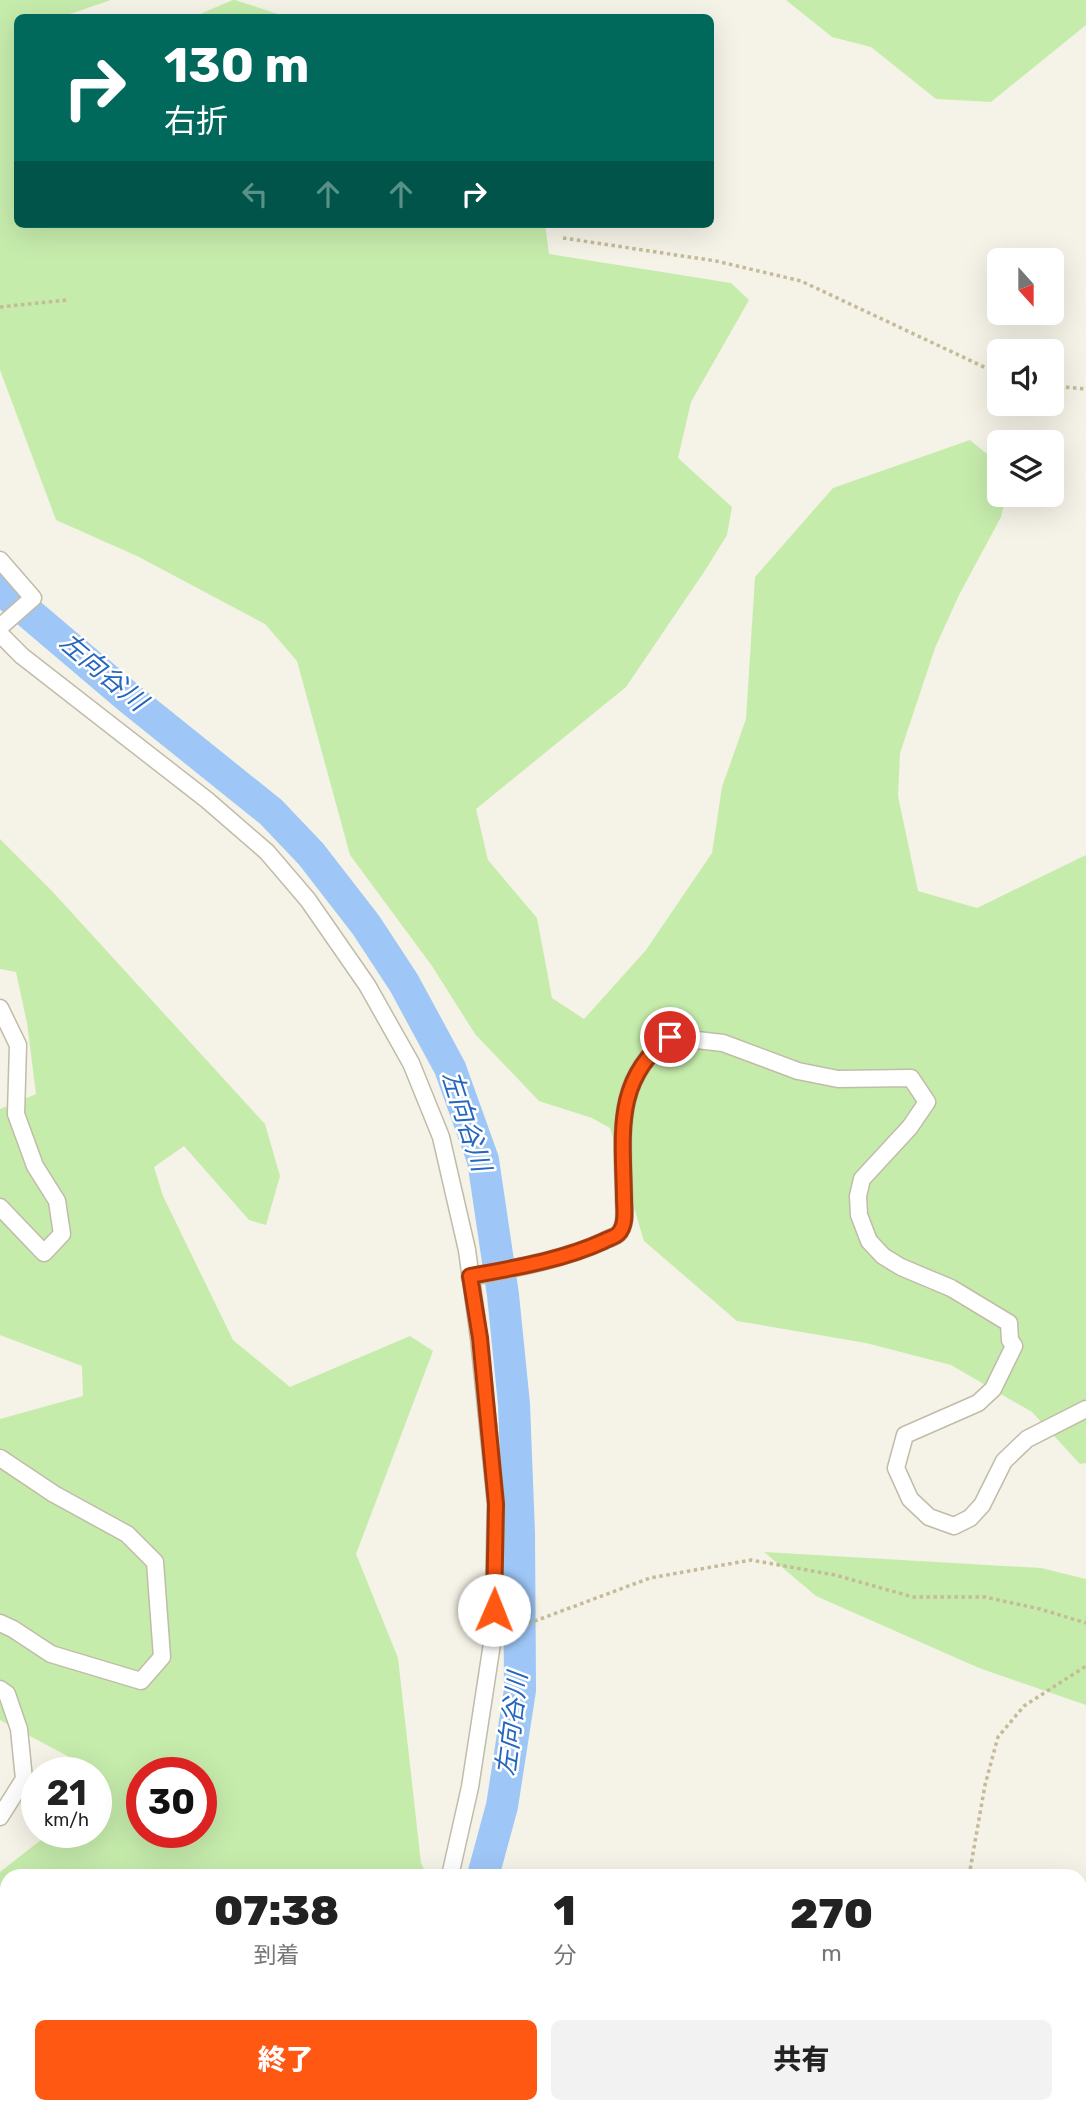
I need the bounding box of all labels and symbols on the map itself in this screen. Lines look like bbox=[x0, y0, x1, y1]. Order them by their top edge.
north arrow bbox=[987, 248, 1064, 326]
water label: 左向谷川 bbox=[53, 627, 155, 719]
pin bbox=[640, 1007, 700, 1067]
water label: 左向谷川 bbox=[435, 1067, 498, 1178]
position arrow bbox=[457, 1573, 531, 1647]
water label: 左向谷川 bbox=[490, 1668, 534, 1778]
speed limit sign: 30 bbox=[126, 1757, 217, 1848]

